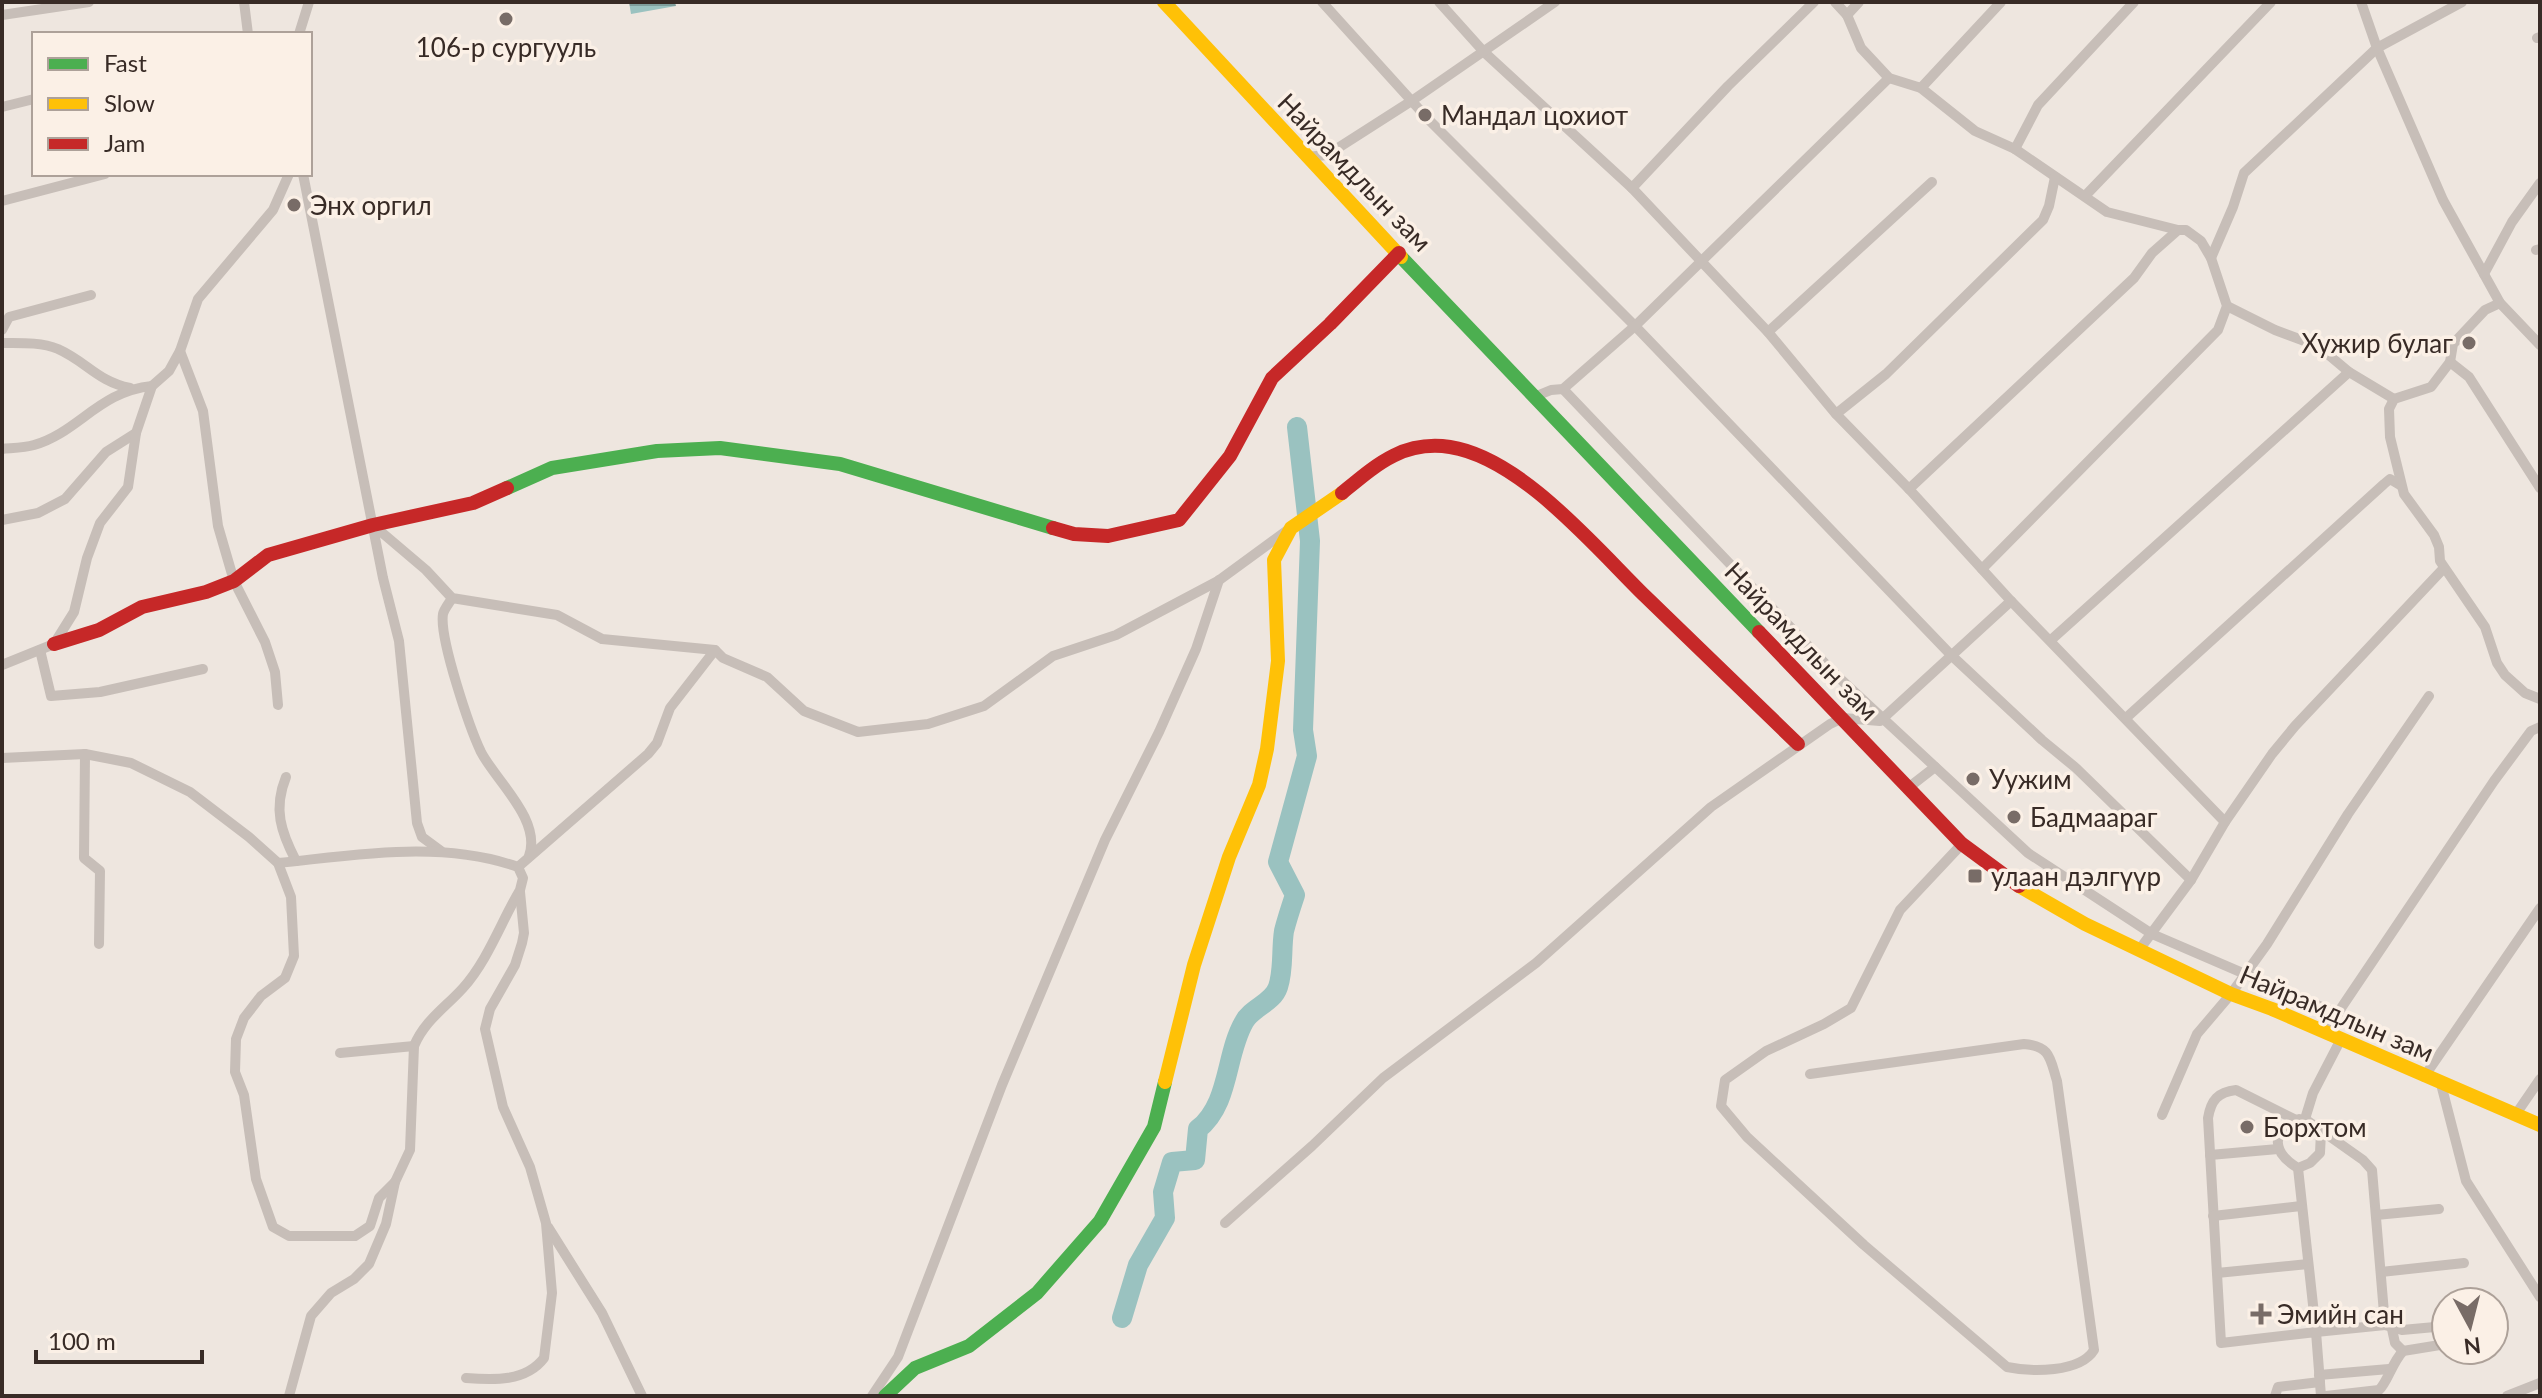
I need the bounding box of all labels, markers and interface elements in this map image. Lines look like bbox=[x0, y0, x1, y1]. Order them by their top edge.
marker: 106-р сургууль bbox=[497, 10, 515, 28]
place label: 106-р сургууль bbox=[416, 31, 596, 63]
legend bbox=[32, 32, 312, 176]
text: Fast bbox=[104, 48, 147, 77]
street label: Найрамдлын зам bbox=[1271, 86, 1439, 258]
text: Slow bbox=[104, 88, 155, 117]
place label: Мандал цохиот bbox=[1441, 99, 1628, 131]
marker: Мандал цохиот bbox=[1416, 106, 1434, 124]
text: Jam bbox=[104, 128, 145, 157]
place label: Энх оргил bbox=[310, 189, 432, 221]
marker: Энх оргил bbox=[285, 196, 303, 214]
place label: Хужир булаг bbox=[2301, 327, 2453, 359]
marker: Хужир булаг bbox=[2460, 334, 2478, 352]
street label: Найрамдлын зам bbox=[1718, 555, 1886, 727]
place label: Уужим bbox=[1989, 763, 2072, 795]
marker: Уужим bbox=[1964, 770, 1982, 788]
place label: Бадмаараг bbox=[2030, 801, 2158, 833]
marker: Бадмаараг bbox=[2005, 808, 2023, 826]
place label: улаан дэлгүүр bbox=[1991, 860, 2161, 892]
marker: улаан дэлгүүр bbox=[1966, 867, 1984, 885]
street label: Найрамдлын зам bbox=[2235, 958, 2439, 1068]
place label: Борхтом bbox=[2263, 1111, 2366, 1143]
marker: Борхтом bbox=[2238, 1118, 2256, 1136]
north arrow bbox=[2430, 1286, 2510, 1366]
place label: Эмийн сан bbox=[2277, 1298, 2404, 1330]
marker: Эмийн сан bbox=[2252, 1305, 2270, 1323]
scale bar bbox=[36, 1314, 202, 1364]
text: 100 m bbox=[48, 1326, 116, 1355]
text: N bbox=[2462, 1332, 2483, 1361]

